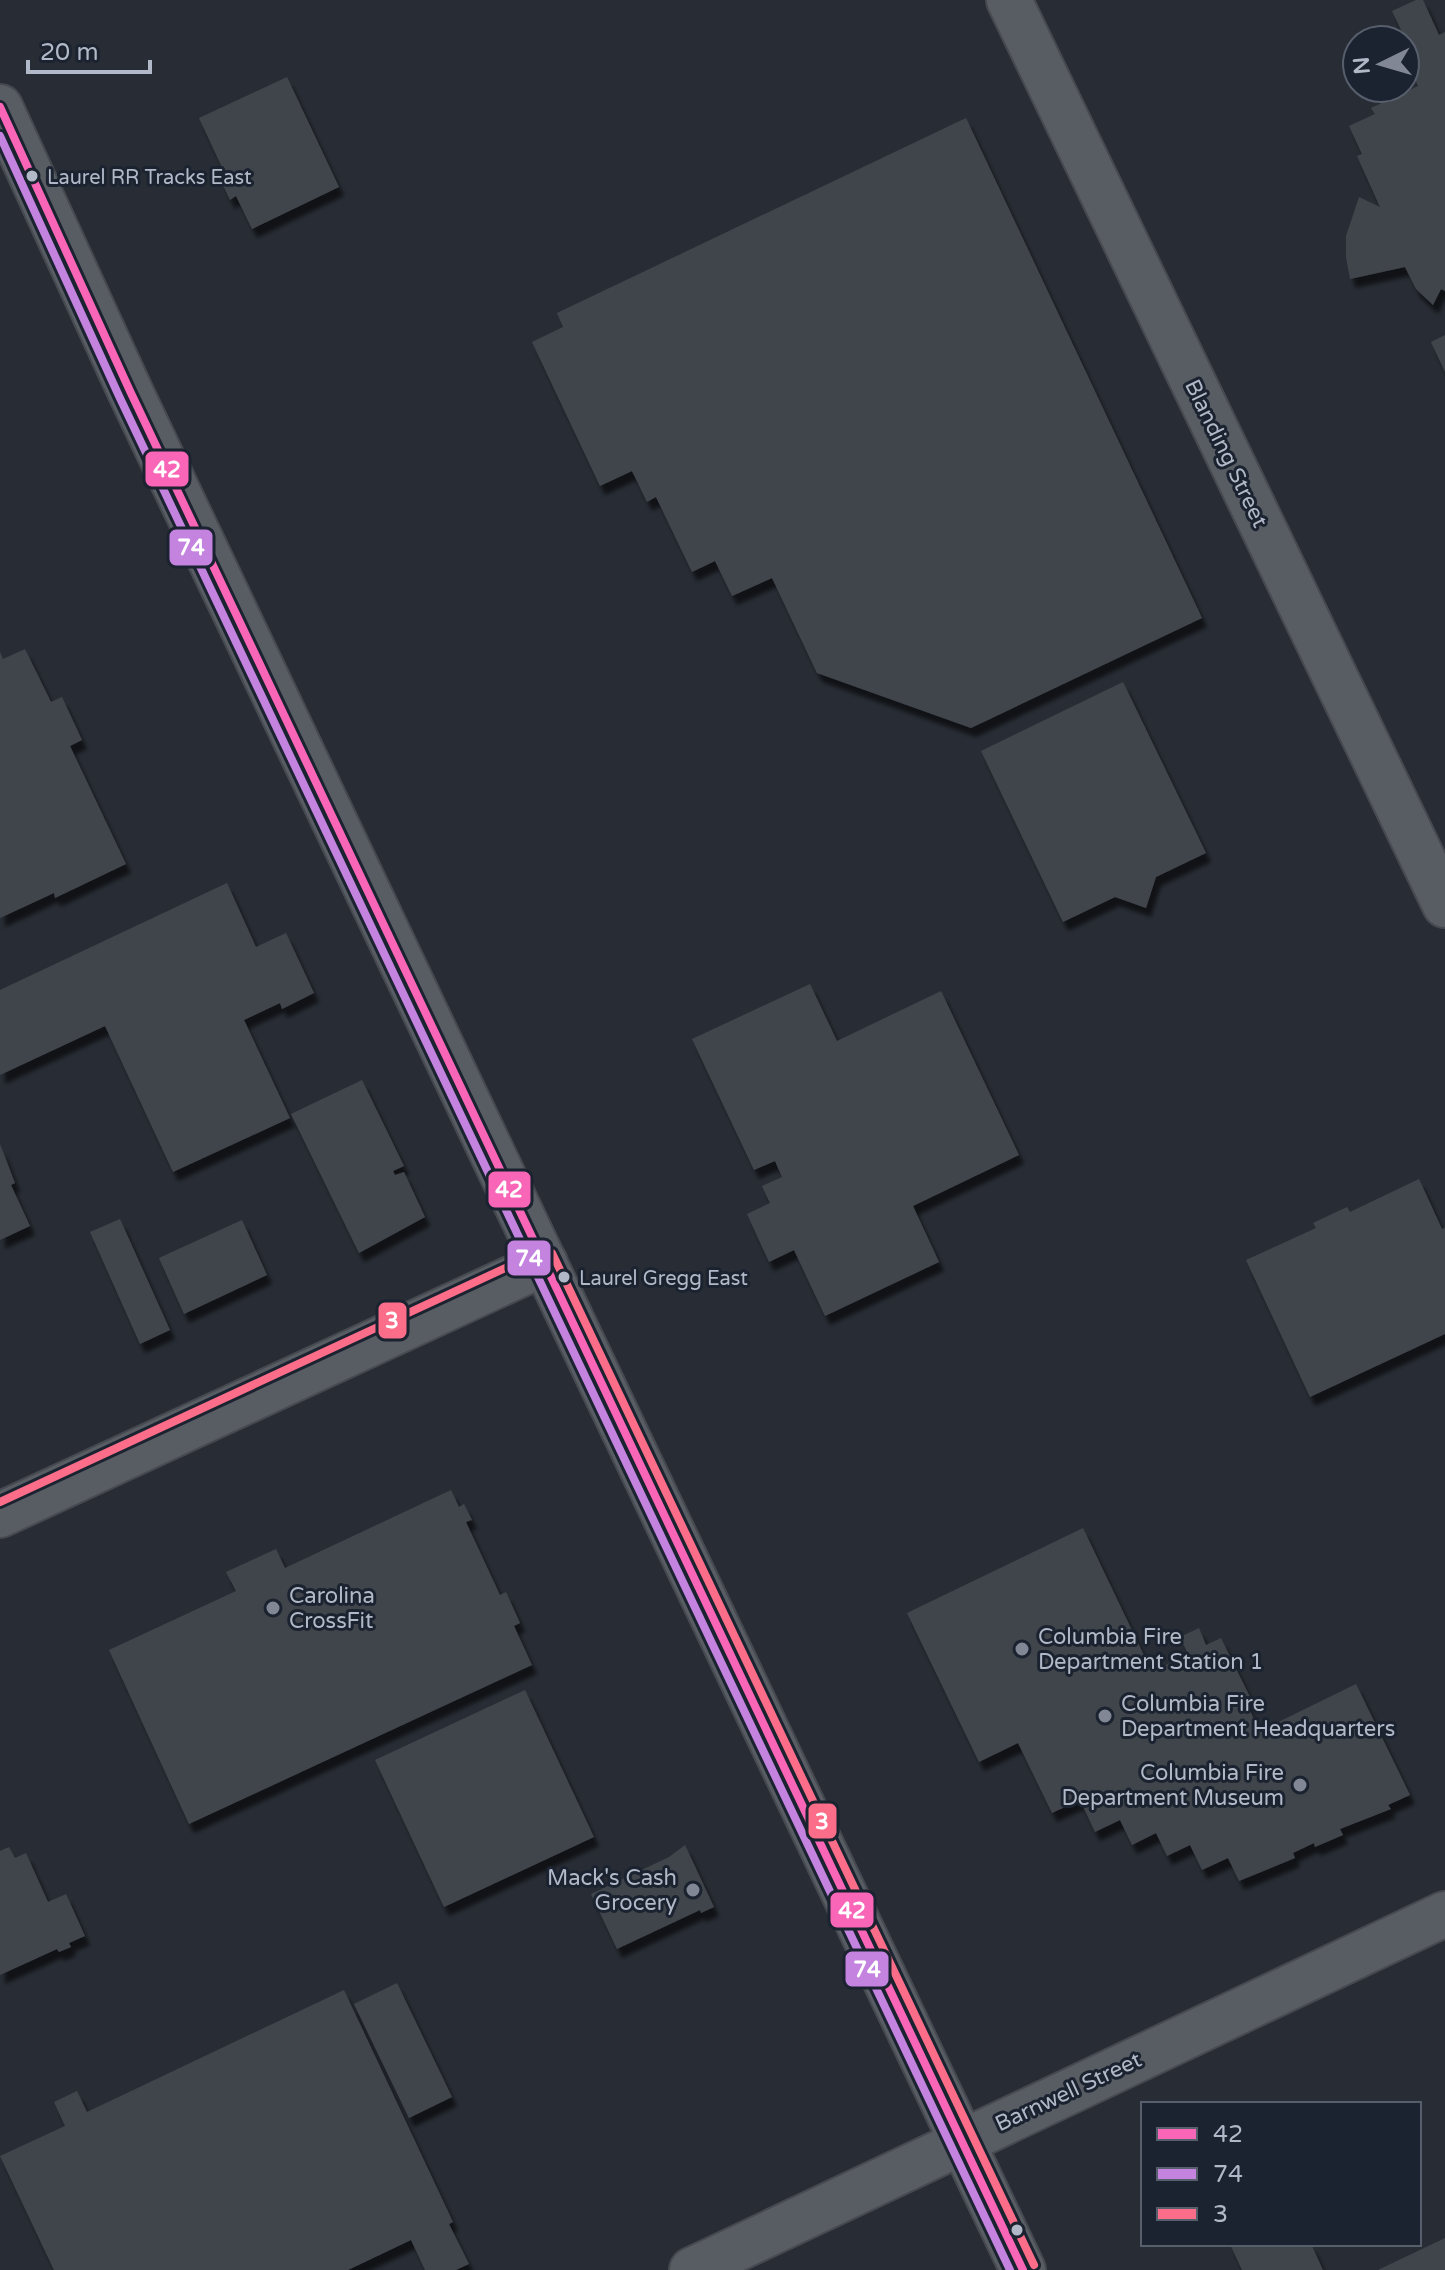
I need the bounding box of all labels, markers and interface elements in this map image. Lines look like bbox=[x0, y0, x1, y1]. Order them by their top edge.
scale bar bbox=[28, 24, 150, 74]
north arrow bbox=[1341, 24, 1421, 104]
text: 20 m bbox=[40, 38, 98, 67]
text: N bbox=[1348, 56, 1376, 76]
place label: Laurel RR Tracks East bbox=[47, 166, 252, 190]
marker: Laurel RR Tracks East bbox=[24, 168, 40, 184]
street label: Blanding Street bbox=[1179, 375, 1273, 532]
line badge: 42 bbox=[144, 450, 190, 488]
text: 42 bbox=[153, 457, 181, 483]
line badge: 74 bbox=[168, 528, 214, 567]
text: 74 bbox=[177, 535, 205, 561]
line badge: 42 bbox=[487, 1170, 532, 1209]
text: 42 bbox=[495, 1177, 523, 1203]
line badge: 74 bbox=[506, 1239, 552, 1277]
text: 74 bbox=[515, 1246, 543, 1272]
place label: Laurel Gregg East bbox=[579, 1267, 748, 1291]
marker: Laurel Gregg East bbox=[556, 1269, 572, 1285]
line badge: 3 bbox=[377, 1301, 408, 1340]
text: 3 bbox=[385, 1308, 399, 1334]
place label: Carolina CrossFit bbox=[289, 1583, 375, 1634]
marker: Carolina CrossFit bbox=[264, 1599, 282, 1617]
place label: Columbia Fire Department Station 1 bbox=[1038, 1624, 1263, 1675]
marker: Columbia Fire Department Station 1 bbox=[1013, 1640, 1031, 1658]
place label: Columbia Fire Department Headquarters bbox=[1121, 1691, 1395, 1742]
marker: Columbia Fire Department Headquarters bbox=[1096, 1707, 1114, 1725]
place label: Columbia Fire Department Museum bbox=[1061, 1760, 1284, 1811]
marker: Columbia Fire Department Museum bbox=[1291, 1776, 1309, 1794]
line badge: 3 bbox=[807, 1802, 838, 1840]
text: 3 bbox=[815, 1809, 829, 1835]
place label: Mack's Cash Grocery bbox=[547, 1865, 677, 1916]
marker: Mack's Cash Grocery bbox=[684, 1881, 702, 1899]
line badge: 42 bbox=[829, 1891, 875, 1929]
text: 42 bbox=[838, 1898, 866, 1924]
line badge: 74 bbox=[844, 1950, 890, 1988]
text: 74 bbox=[853, 1957, 881, 1983]
street label: Barnwell Street bbox=[991, 2047, 1146, 2137]
legend bbox=[1141, 2102, 1421, 2246]
text: 42 bbox=[1213, 2120, 1243, 2149]
text: 74 bbox=[1213, 2160, 1243, 2189]
text: 3 bbox=[1213, 2200, 1228, 2229]
unlabelled marker bbox=[1009, 2222, 1025, 2238]

